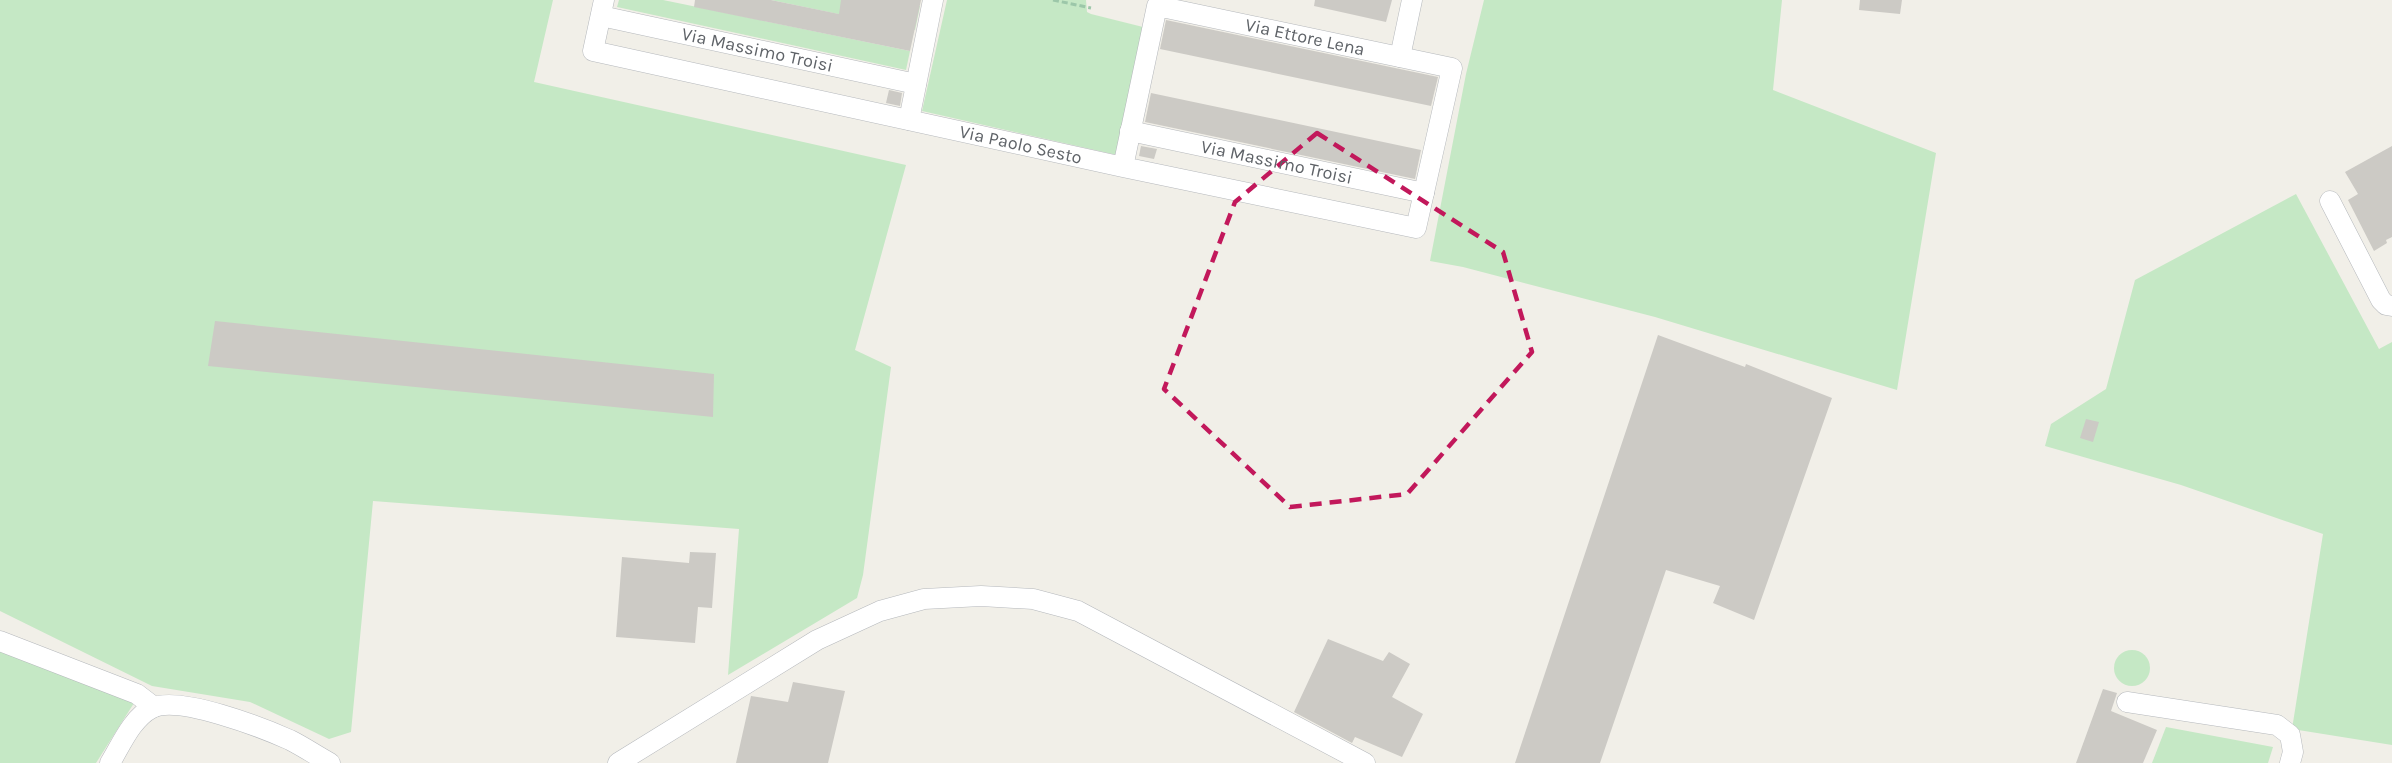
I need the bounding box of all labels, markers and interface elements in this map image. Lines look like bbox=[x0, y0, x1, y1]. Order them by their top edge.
street label: Via Ettore Lena bbox=[1243, 14, 1367, 60]
street label: Via Massimo Troisi bbox=[680, 23, 835, 77]
street label: Via Paolo Sesto bbox=[957, 121, 1084, 169]
street label: Via Massimo Troisi bbox=[1199, 135, 1355, 189]

